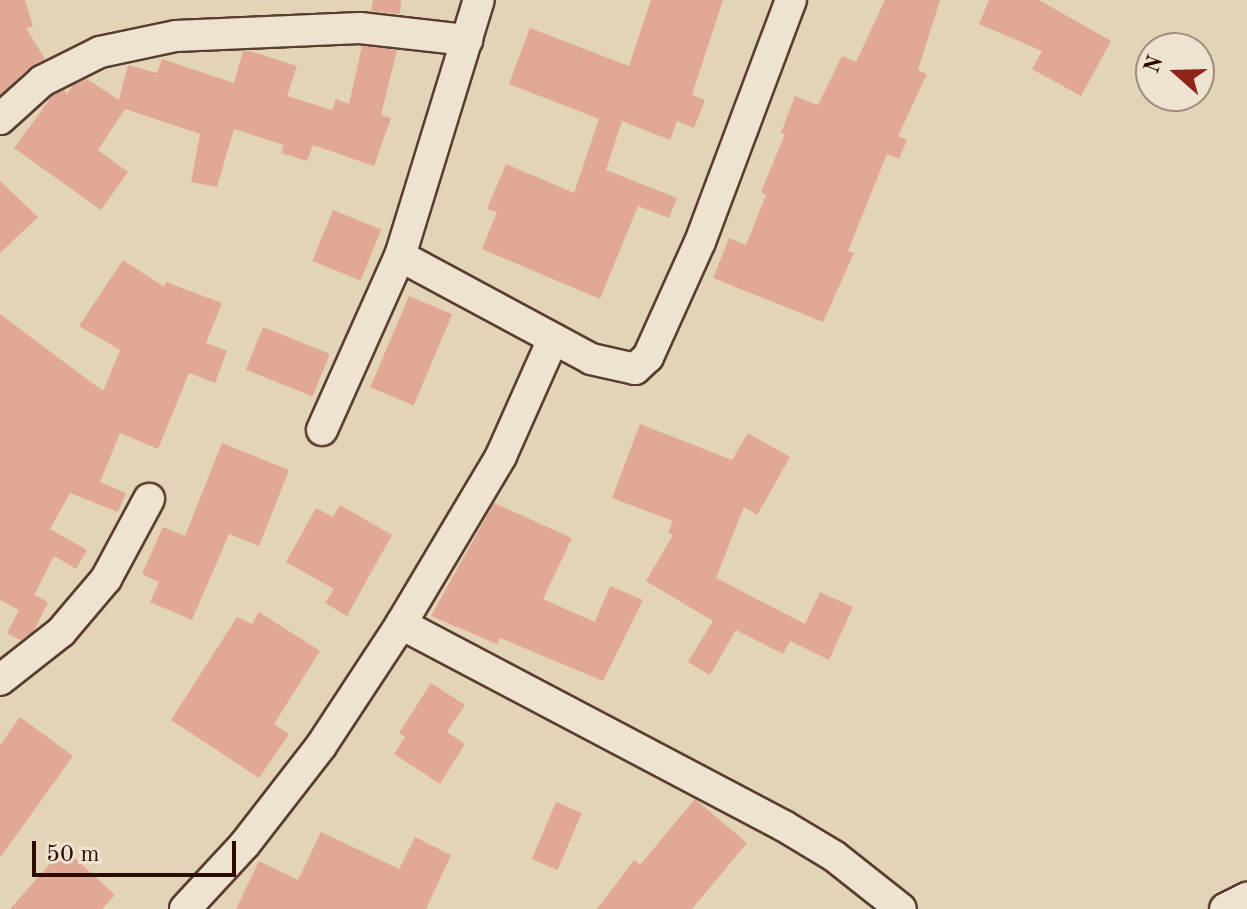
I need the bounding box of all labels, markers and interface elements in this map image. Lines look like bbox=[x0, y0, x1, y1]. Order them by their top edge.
north arrow bbox=[1135, 32, 1215, 112]
text: N bbox=[1141, 53, 1168, 76]
scale bar bbox=[36, 825, 240, 875]
text: 50 m bbox=[46, 843, 100, 867]

